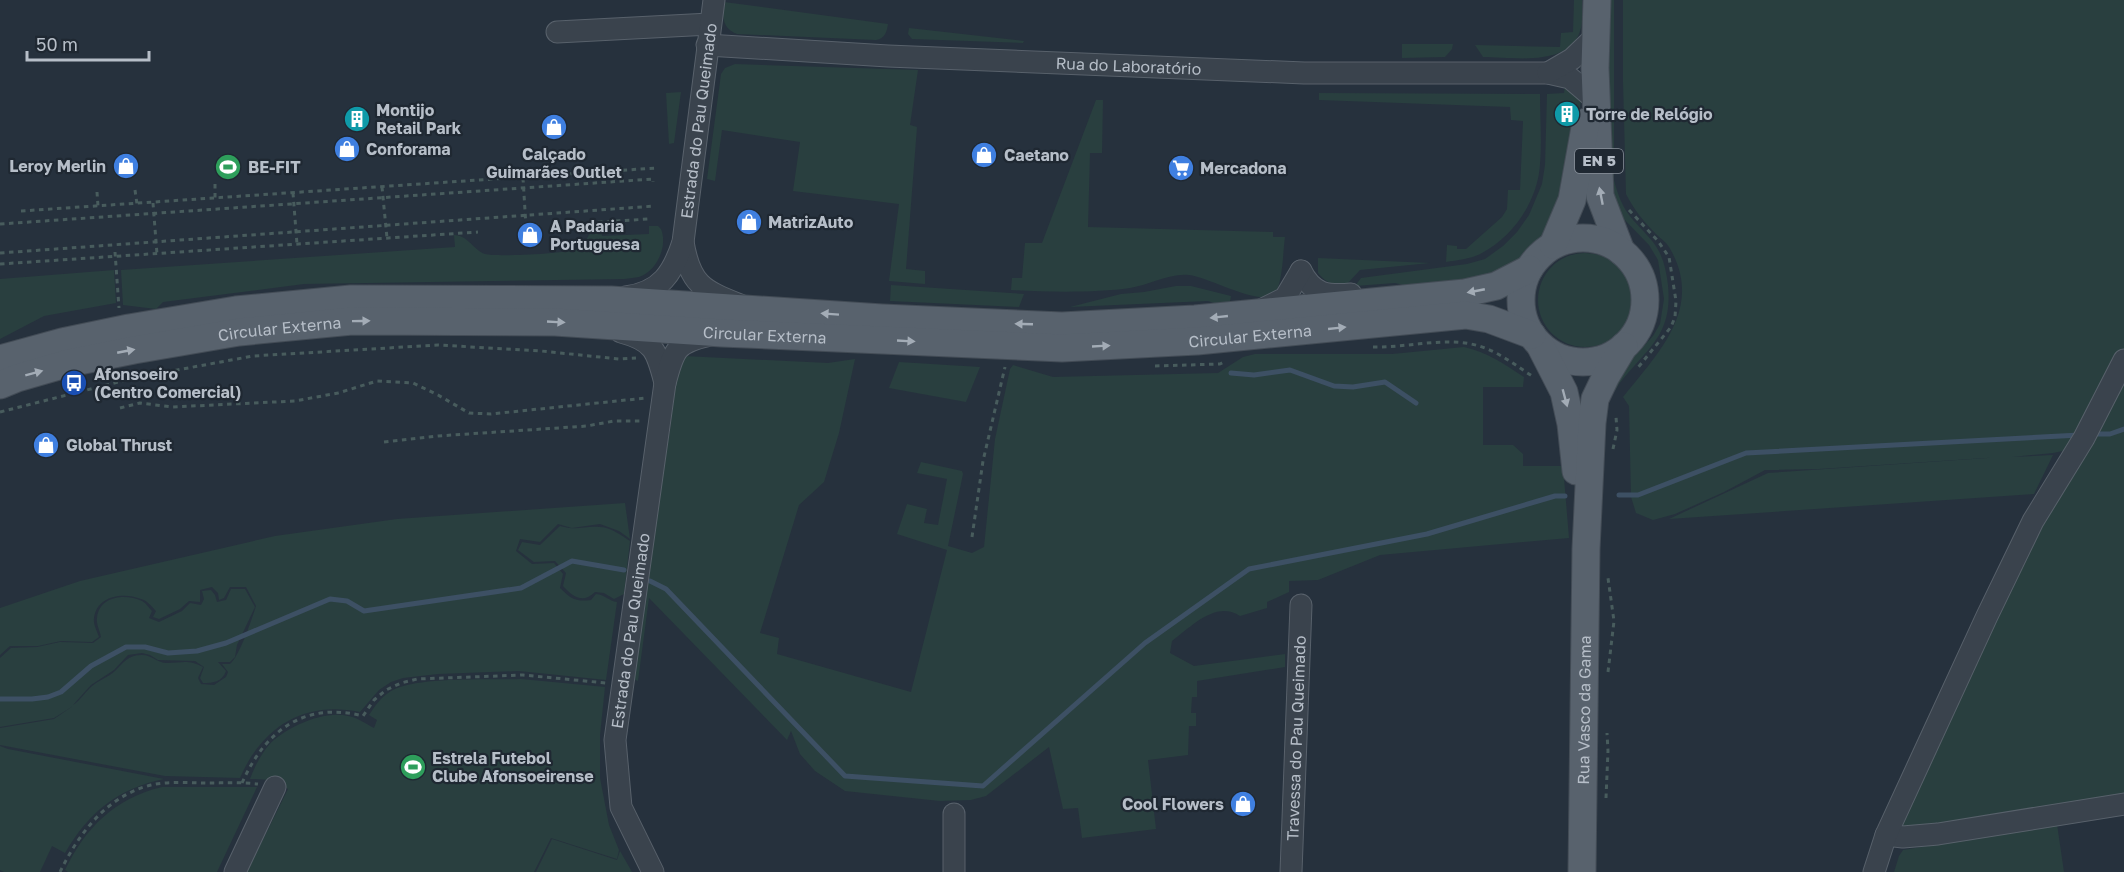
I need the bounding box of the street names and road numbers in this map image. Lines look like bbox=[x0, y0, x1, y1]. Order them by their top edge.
street label: Estrada do Pau Queimado bbox=[676, 22, 721, 220]
street label: Rua do Laboratório bbox=[1055, 53, 1202, 79]
road number: EN 5 bbox=[1575, 149, 1623, 173]
street label: Circular Externa bbox=[216, 312, 342, 345]
street label: Circular Externa bbox=[1188, 320, 1313, 351]
street label: Circular Externa bbox=[702, 322, 827, 348]
street label: Estrada do Pau Queimado bbox=[607, 532, 654, 730]
street label: Travessa do Pau Queimado bbox=[1282, 635, 1310, 841]
street label: Rua Vasco da Gama bbox=[1573, 635, 1595, 785]

